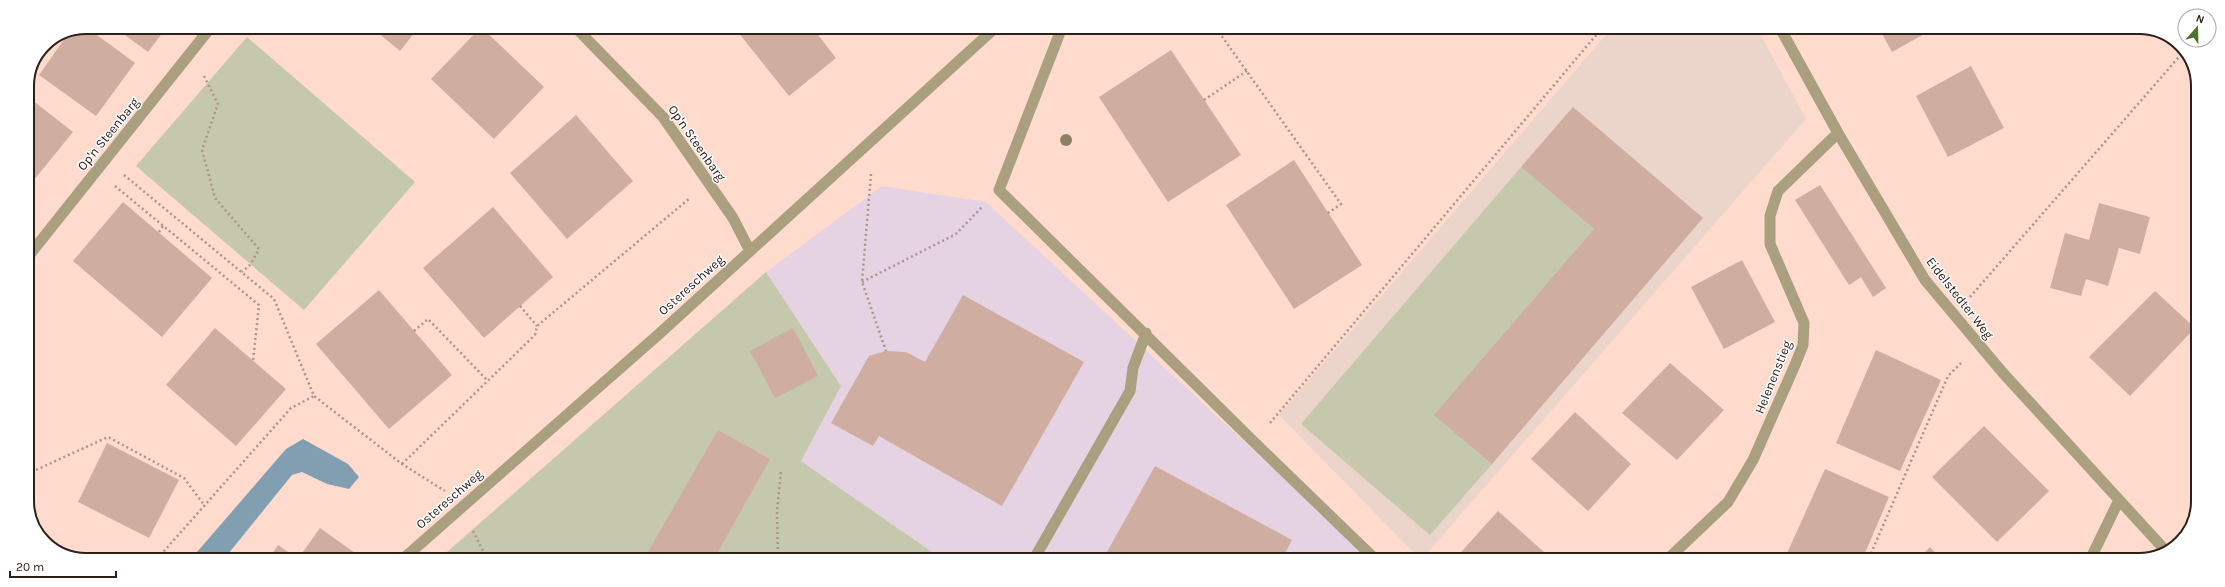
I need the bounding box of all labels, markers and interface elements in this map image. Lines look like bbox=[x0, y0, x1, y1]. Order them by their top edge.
north arrow bbox=[2177, 8, 2217, 48]
text: N bbox=[2194, 12, 2206, 27]
street label: Op'n Steenbarg bbox=[74, 94, 142, 173]
street label: Op'n Steenbarg bbox=[665, 102, 729, 184]
street label: Ostereschweg bbox=[655, 251, 727, 318]
street label: Eidelstedter Weg bbox=[1923, 254, 1997, 342]
street label: Helenenstieg bbox=[1752, 338, 1795, 416]
street label: Ostereschweg bbox=[413, 466, 486, 532]
scale bar bbox=[10, 553, 116, 579]
text: 20 m bbox=[16, 560, 44, 574]

